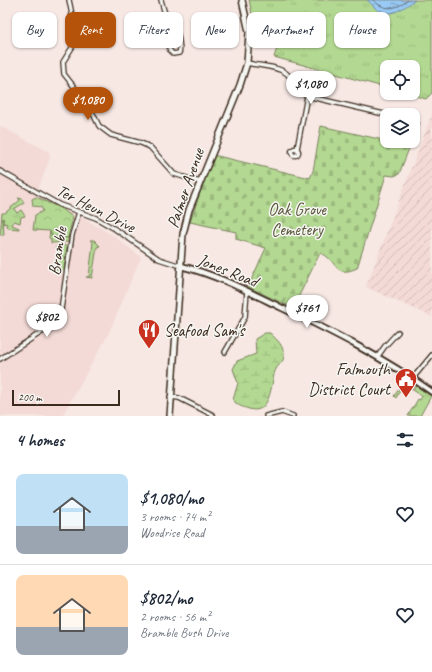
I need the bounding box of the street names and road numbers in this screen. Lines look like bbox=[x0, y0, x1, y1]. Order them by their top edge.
street label: Palmer Avenue bbox=[162, 144, 209, 231]
street label: Ter Heun Drive bbox=[53, 180, 140, 238]
street label: Bramble bbox=[43, 224, 72, 277]
street label: Jones Road bbox=[194, 249, 263, 293]

